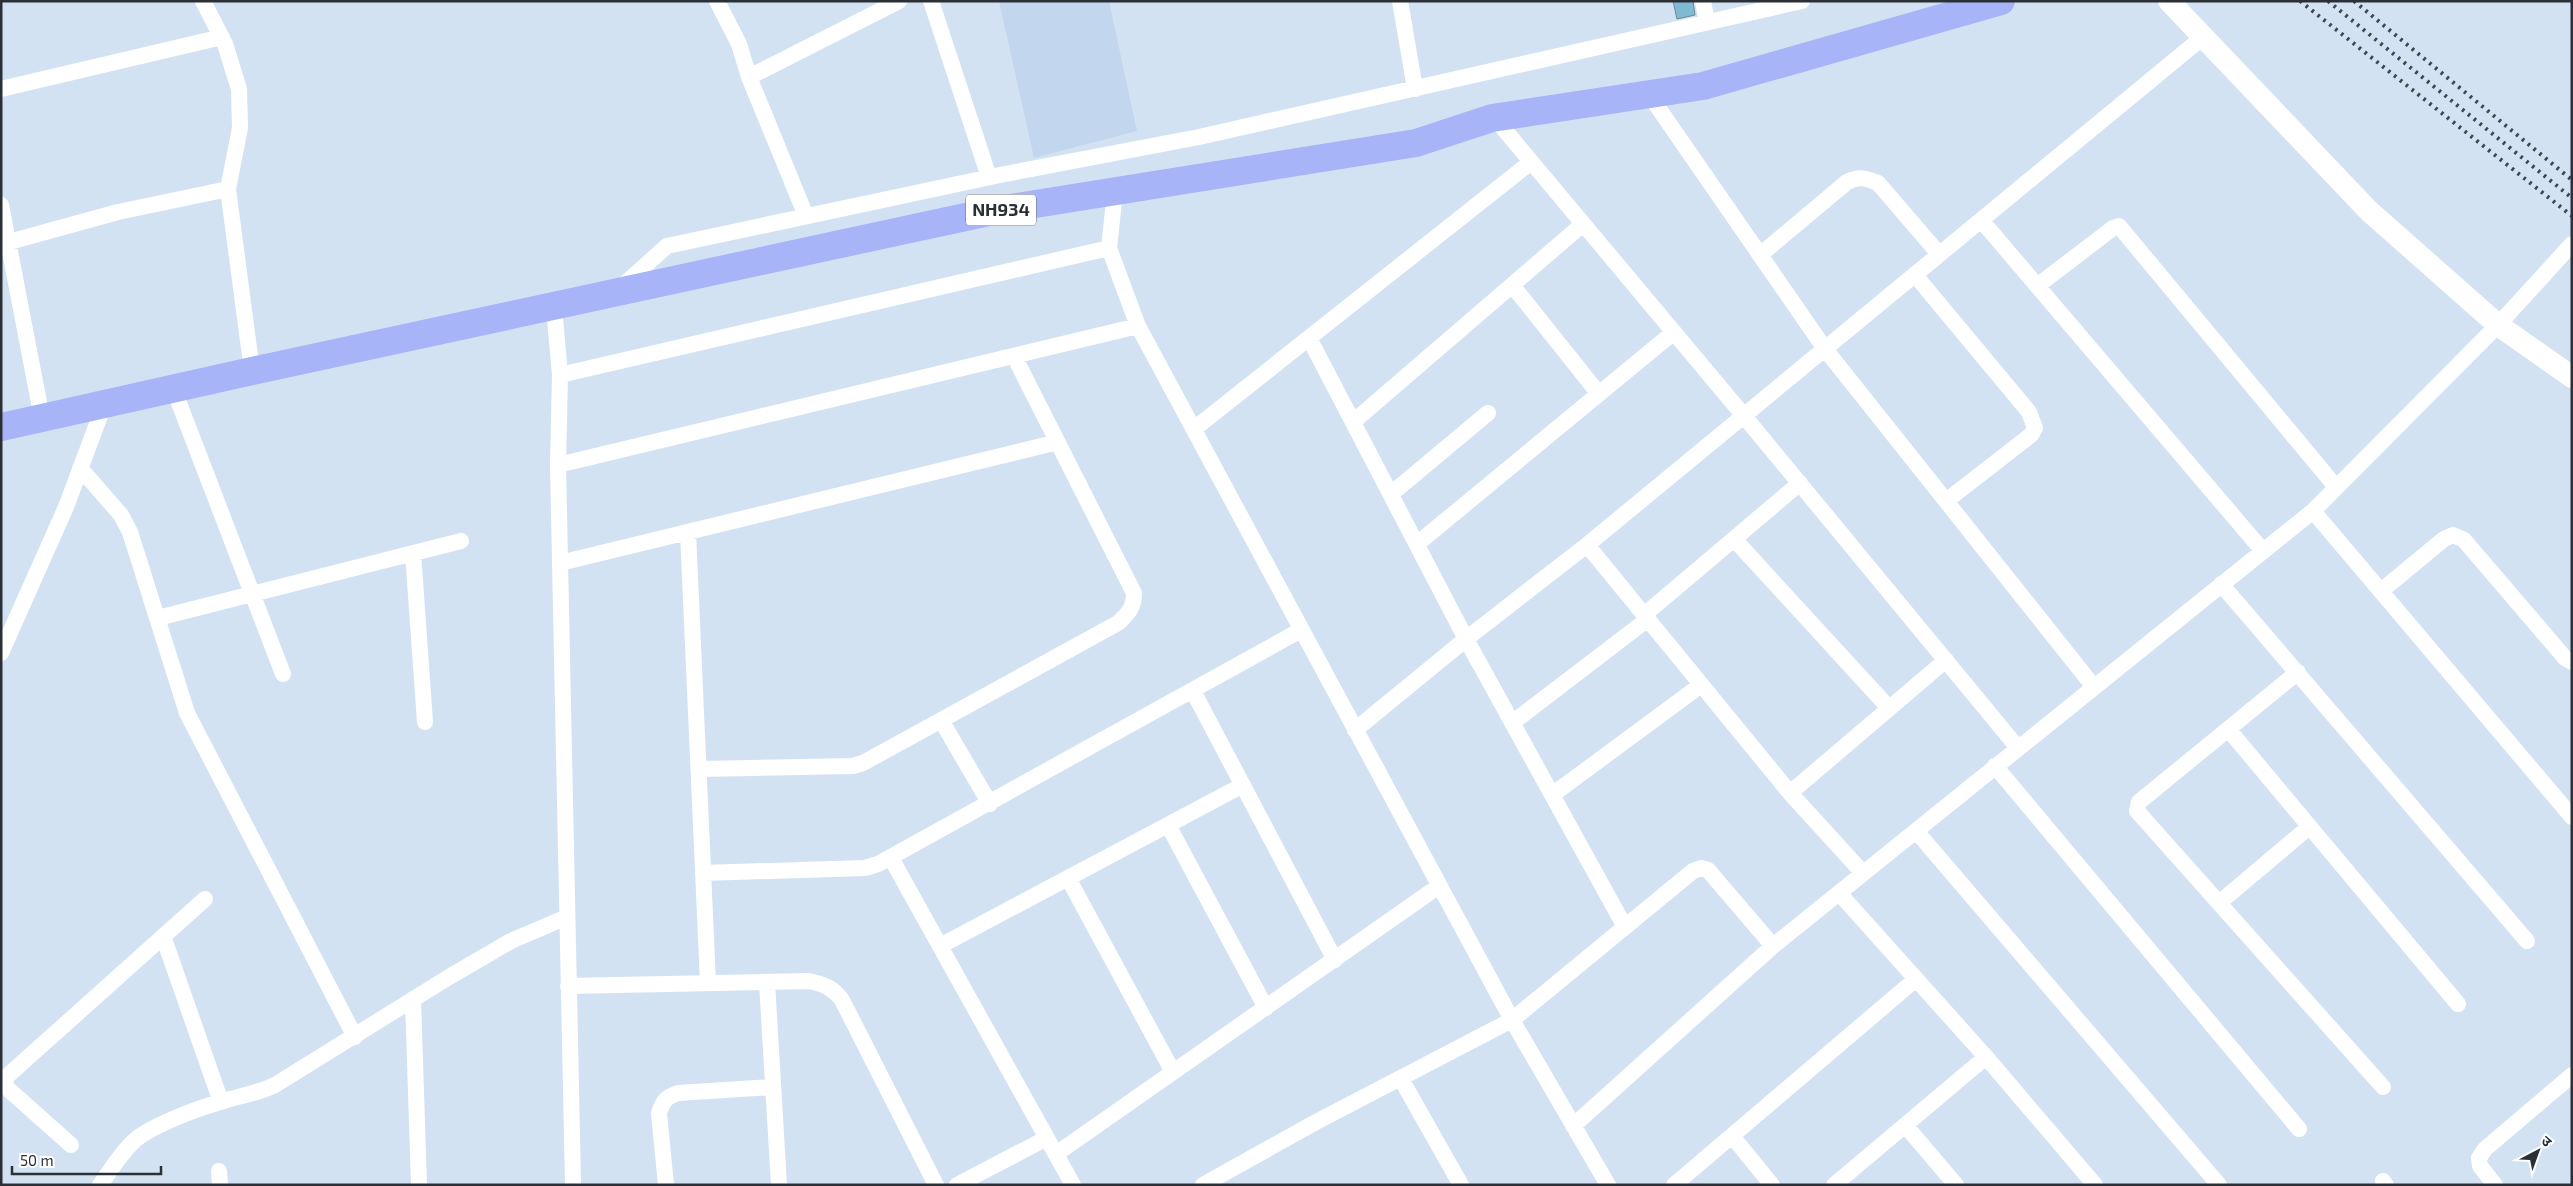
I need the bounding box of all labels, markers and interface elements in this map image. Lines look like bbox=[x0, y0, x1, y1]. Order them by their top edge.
road number: NH934 bbox=[966, 194, 1036, 226]
north arrow bbox=[2513, 1126, 2563, 1176]
text: उ bbox=[2538, 1132, 2556, 1150]
scale bar bbox=[12, 1144, 161, 1176]
text: 50 m bbox=[20, 1151, 54, 1169]

